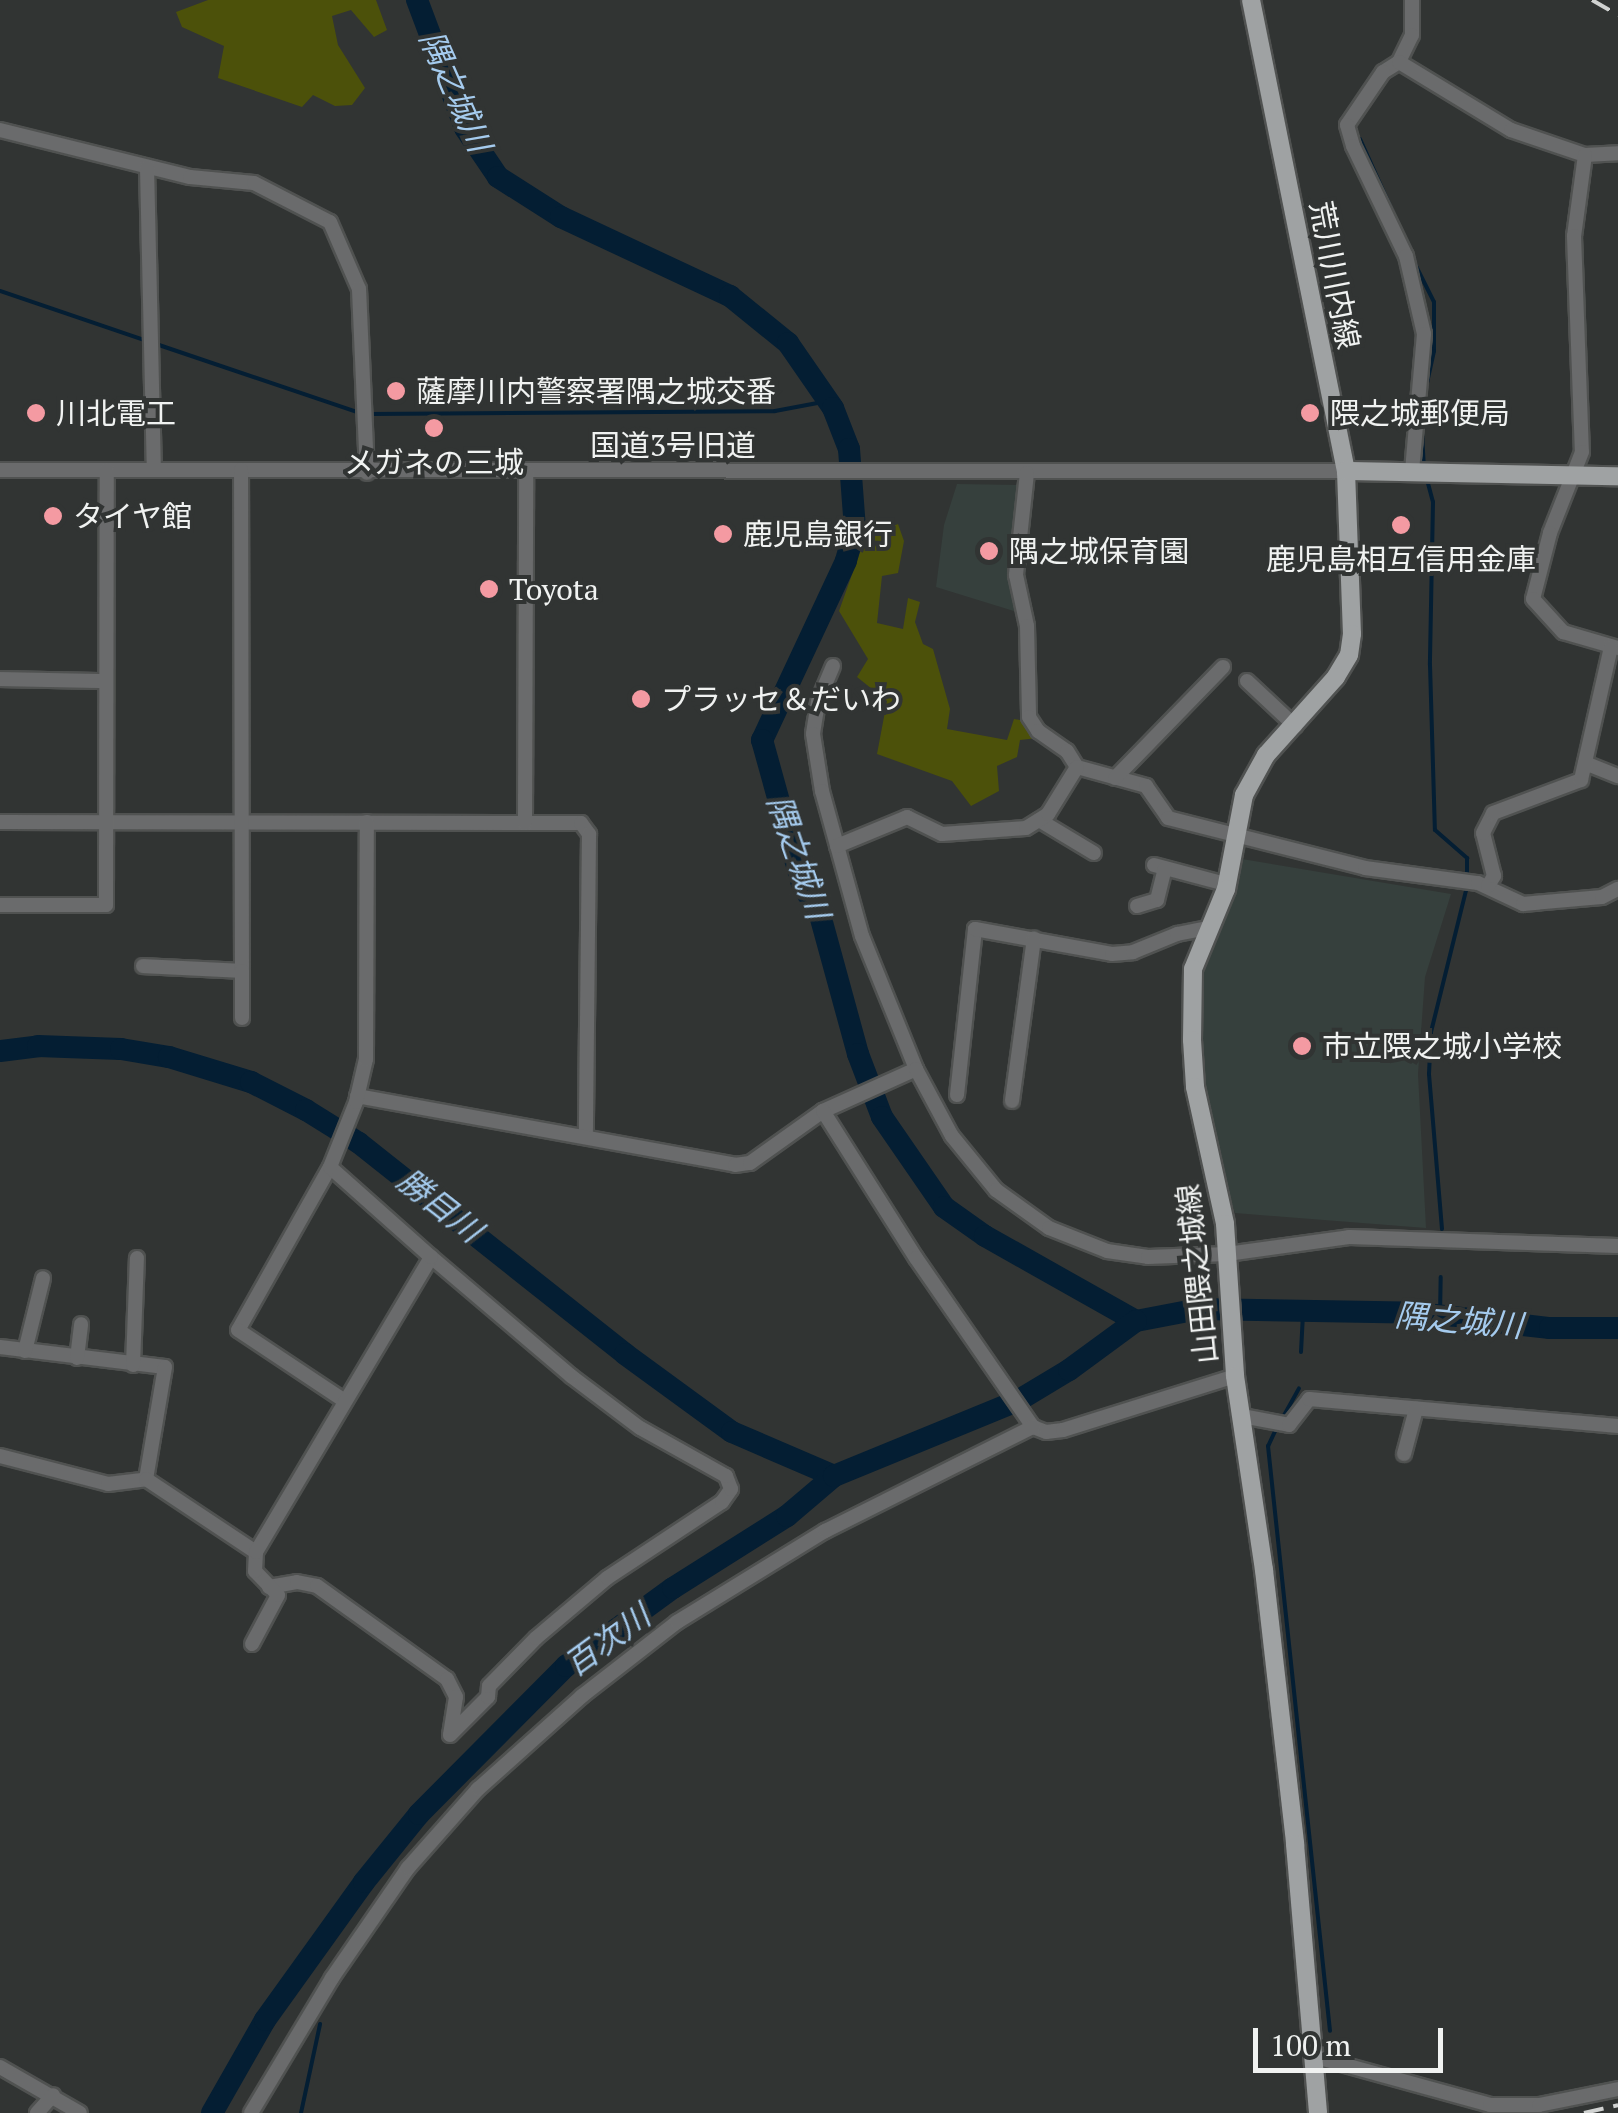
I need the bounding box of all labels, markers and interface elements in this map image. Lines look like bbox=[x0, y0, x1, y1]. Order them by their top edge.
water label: 隅之城川 bbox=[412, 25, 500, 157]
street label: 荒川川内線 bbox=[1303, 198, 1367, 352]
place label: 薩摩川内警察署隅之城交番 bbox=[416, 373, 776, 409]
marker: 薩摩川内警察署隅之城交番 bbox=[385, 380, 407, 402]
place label: 川北電工 bbox=[56, 395, 176, 431]
place label: 隈之城郵便局 bbox=[1330, 395, 1510, 431]
marker: 川北電工 bbox=[25, 402, 47, 424]
marker: 隈之城郵便局 bbox=[1299, 402, 1321, 424]
marker: メガネの三城 bbox=[423, 417, 445, 439]
street label: 国道3号旧道 bbox=[590, 427, 756, 463]
place label: メガネの三城 bbox=[344, 444, 524, 480]
place label: タイヤ館 bbox=[73, 498, 193, 534]
marker: タイヤ館 bbox=[42, 505, 64, 527]
marker: 鹿児島相互信用金庫 bbox=[1390, 514, 1412, 536]
place label: 鹿児島銀行 bbox=[743, 516, 893, 552]
marker: 鹿児島銀行 bbox=[712, 523, 734, 545]
place label: 隅之城保育園 bbox=[1009, 533, 1189, 569]
marker: 隅之城保育園 bbox=[978, 540, 1000, 562]
place label: 鹿児島相互信用金庫 bbox=[1266, 541, 1536, 577]
place label: Toyota bbox=[509, 571, 599, 607]
marker: Toyota bbox=[478, 578, 500, 600]
place label: プラッセ＆だいわ bbox=[661, 681, 901, 717]
marker: プラッセ＆だいわ bbox=[630, 688, 652, 710]
water label: 隅之城川 bbox=[760, 790, 838, 924]
place label: 市立隈之城小学校 bbox=[1322, 1028, 1562, 1064]
marker: 市立隈之城小学校 bbox=[1291, 1035, 1313, 1057]
water label: 勝目川 bbox=[390, 1160, 490, 1250]
street label: 山田隈之城線 bbox=[1170, 1183, 1224, 1365]
water label: 隅之城川 bbox=[1394, 1295, 1524, 1345]
water label: 百次川 bbox=[557, 1596, 657, 1684]
scale bar bbox=[1258, 2008, 1448, 2070]
text: 100 m bbox=[1270, 2025, 1351, 2065]

